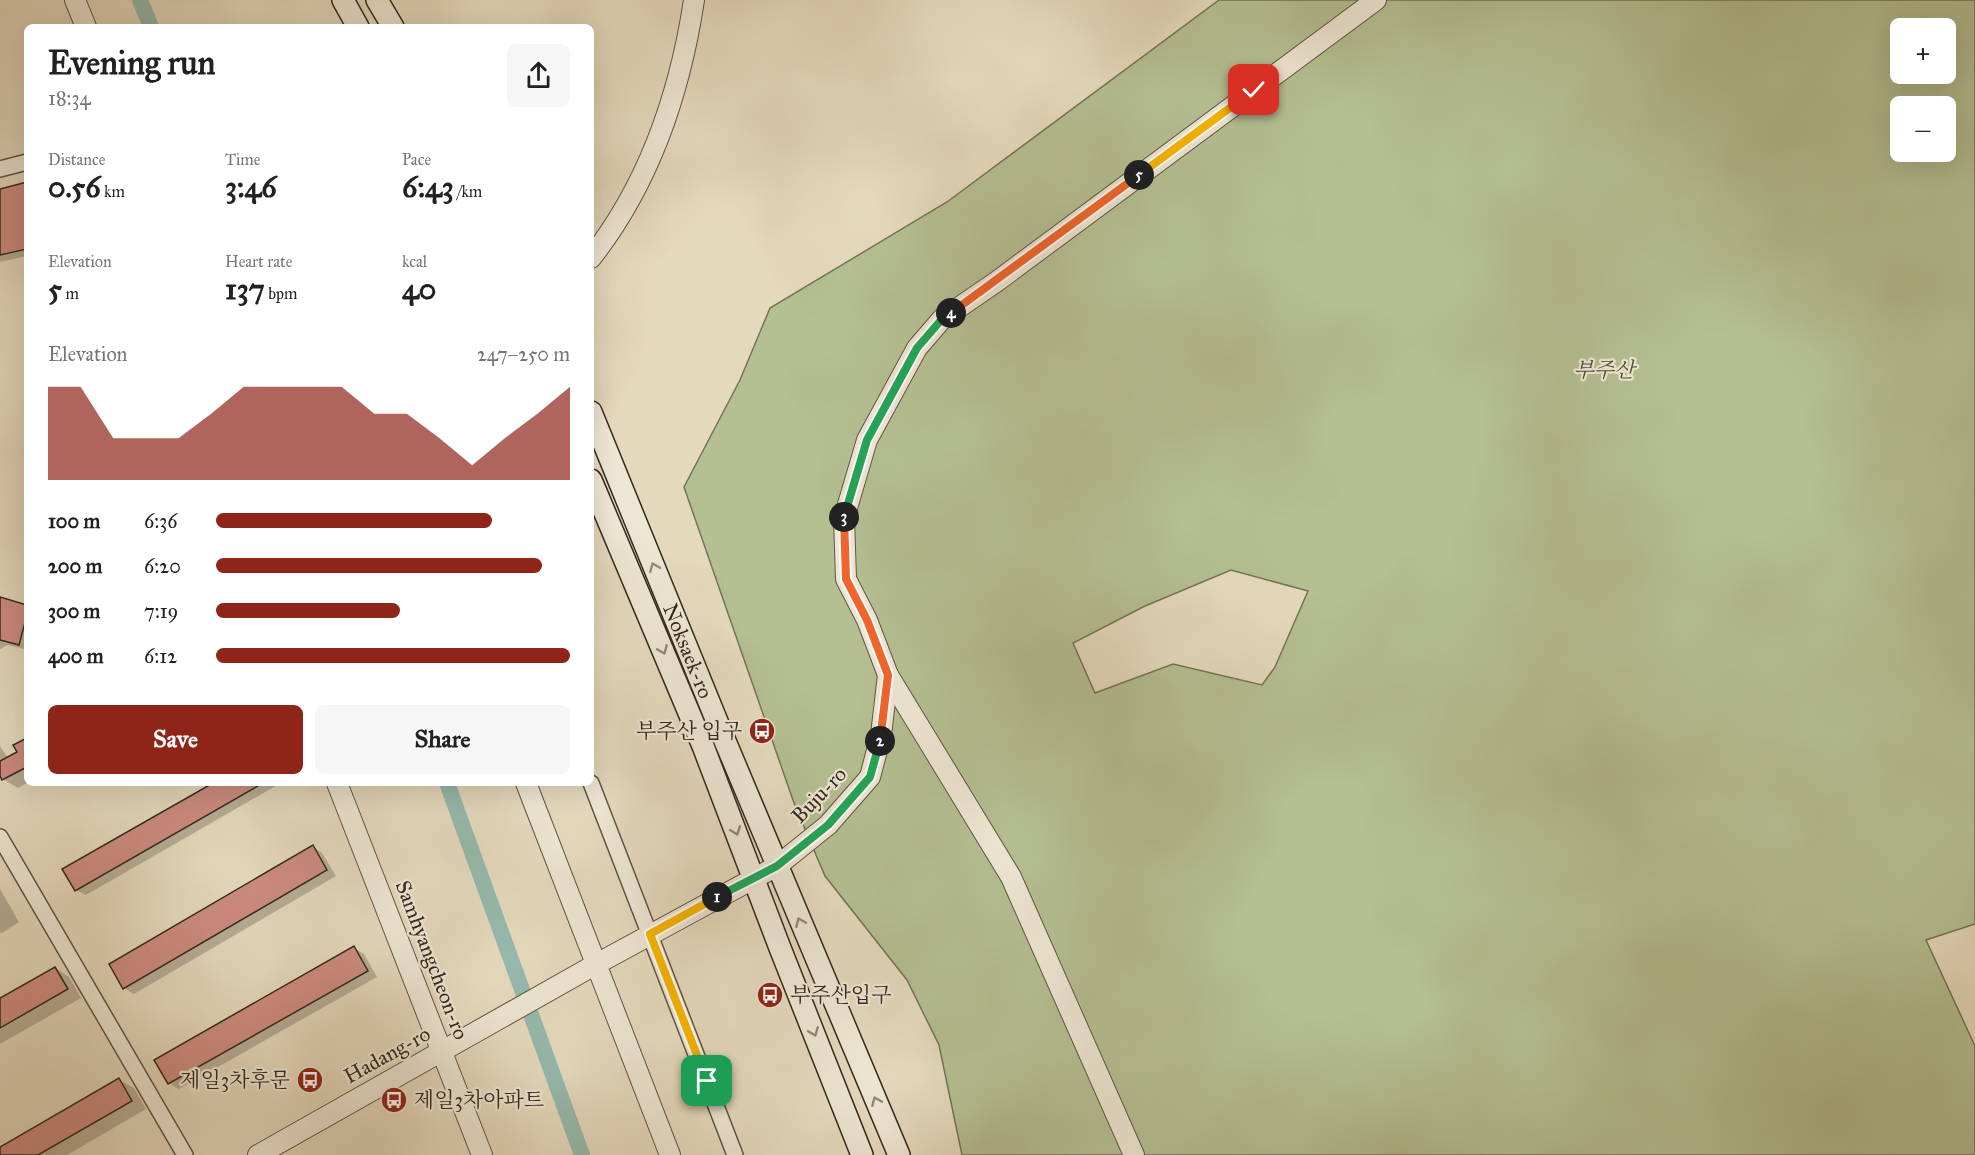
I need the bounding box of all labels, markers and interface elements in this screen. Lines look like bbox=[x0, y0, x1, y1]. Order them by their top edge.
map controls bbox=[1890, 18, 1956, 162]
button: + bbox=[1890, 18, 1956, 84]
text: Evening run bbox=[48, 43, 215, 83]
button: share bbox=[507, 44, 570, 107]
pin bbox=[1228, 64, 1279, 115]
icon: check bbox=[1237, 73, 1270, 106]
text: 18:34 bbox=[48, 86, 91, 110]
button: − bbox=[1890, 96, 1956, 162]
text: Distance bbox=[48, 150, 105, 169]
text: Time bbox=[225, 150, 260, 169]
text: Pace bbox=[402, 150, 431, 169]
pin: 5 bbox=[1124, 160, 1154, 190]
text: 5 bbox=[1135, 165, 1143, 184]
text: 0.56 bbox=[48, 169, 101, 205]
text: 3:46 bbox=[225, 169, 277, 205]
text: 6:43 bbox=[402, 169, 454, 205]
text: km bbox=[101, 182, 125, 201]
text: /km bbox=[454, 182, 482, 201]
text: Elevation bbox=[48, 252, 112, 271]
text: Heart rate bbox=[225, 252, 292, 271]
text: kcal bbox=[402, 252, 427, 271]
text: 5 bbox=[48, 271, 62, 307]
text: 137 bbox=[225, 271, 265, 307]
text: 40 bbox=[402, 271, 436, 307]
text: m bbox=[62, 284, 79, 303]
text: bpm bbox=[265, 284, 297, 303]
pin: 4 bbox=[936, 298, 966, 328]
text: 4 bbox=[947, 303, 955, 322]
text: Elevation bbox=[48, 342, 127, 366]
text: 247–250 m bbox=[477, 342, 570, 366]
park label: 부주산 bbox=[1574, 357, 1637, 383]
pin: 3 bbox=[829, 502, 859, 532]
text: 3 bbox=[841, 507, 847, 526]
text: 100 m bbox=[48, 509, 100, 533]
text: 6:36 bbox=[144, 509, 178, 533]
text: 200 m bbox=[48, 554, 102, 578]
text: 6:20 bbox=[144, 554, 181, 578]
one-way arrow bbox=[649, 562, 661, 573]
text: 300 m bbox=[48, 599, 100, 623]
text: 7:19 bbox=[144, 599, 178, 623]
street label: Noksaek-ro bbox=[657, 600, 719, 702]
text: 400 m bbox=[48, 644, 104, 668]
text: 6:12 bbox=[144, 644, 177, 668]
one-way arrow bbox=[656, 644, 668, 655]
button: Save bbox=[48, 705, 303, 774]
button: Share bbox=[315, 705, 570, 774]
bus stop icon: 부주산 입구 bbox=[747, 716, 777, 746]
place label: 부주산 입구 bbox=[636, 718, 742, 744]
pin: 2 bbox=[865, 726, 895, 756]
text: 2 bbox=[876, 731, 884, 750]
street label: Buju-ro bbox=[786, 761, 852, 829]
one-way arrow bbox=[728, 825, 741, 836]
street label: Samhyangcheon-ro bbox=[390, 877, 474, 1043]
pin: 1 bbox=[702, 882, 732, 912]
text: 1 bbox=[714, 887, 720, 906]
one-way arrow bbox=[795, 917, 807, 928]
bus stop icon: 부주산입구 bbox=[755, 980, 785, 1010]
place label: 부주산입구 bbox=[790, 982, 891, 1008]
street label: Hadang-ro bbox=[339, 1021, 435, 1089]
one-way arrow bbox=[807, 1026, 819, 1037]
pin bbox=[681, 1055, 732, 1106]
icon: arrive bbox=[690, 1064, 723, 1097]
bus stop icon: 제일3차후문 bbox=[295, 1065, 325, 1095]
place label: 제일3차후문 bbox=[180, 1067, 290, 1093]
bus stop icon: 제일3차아파트 bbox=[379, 1085, 409, 1115]
place label: 제일3차아파트 bbox=[414, 1087, 544, 1113]
one-way arrow bbox=[871, 1097, 883, 1108]

